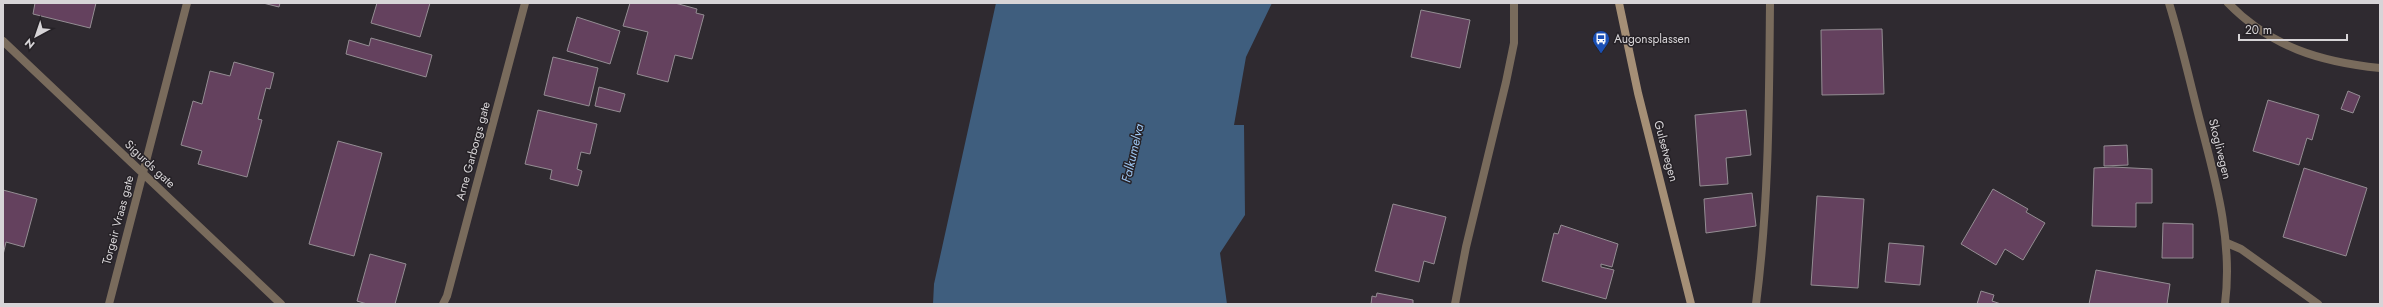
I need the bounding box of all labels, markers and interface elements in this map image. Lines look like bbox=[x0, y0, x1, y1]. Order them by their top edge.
north arrow bbox=[16, 16, 56, 56]
scale bar bbox=[2239, 16, 2347, 42]
text: 20 m bbox=[2245, 21, 2272, 39]
bus stop icon: Augonsplassen bbox=[1591, 29, 1611, 54]
place label: Augonsplassen bbox=[1614, 30, 1690, 48]
text: N bbox=[21, 35, 38, 53]
street label: Arne Garborgs gate bbox=[451, 100, 495, 202]
street label: Skoglivegen bbox=[2204, 117, 2236, 181]
street label: Gulsetvegen bbox=[1649, 118, 1683, 184]
water label: Falkumelva bbox=[1116, 122, 1148, 184]
street label: Sigurds gate bbox=[120, 136, 180, 192]
street label: Torgeir Vraas gate bbox=[97, 173, 139, 267]

